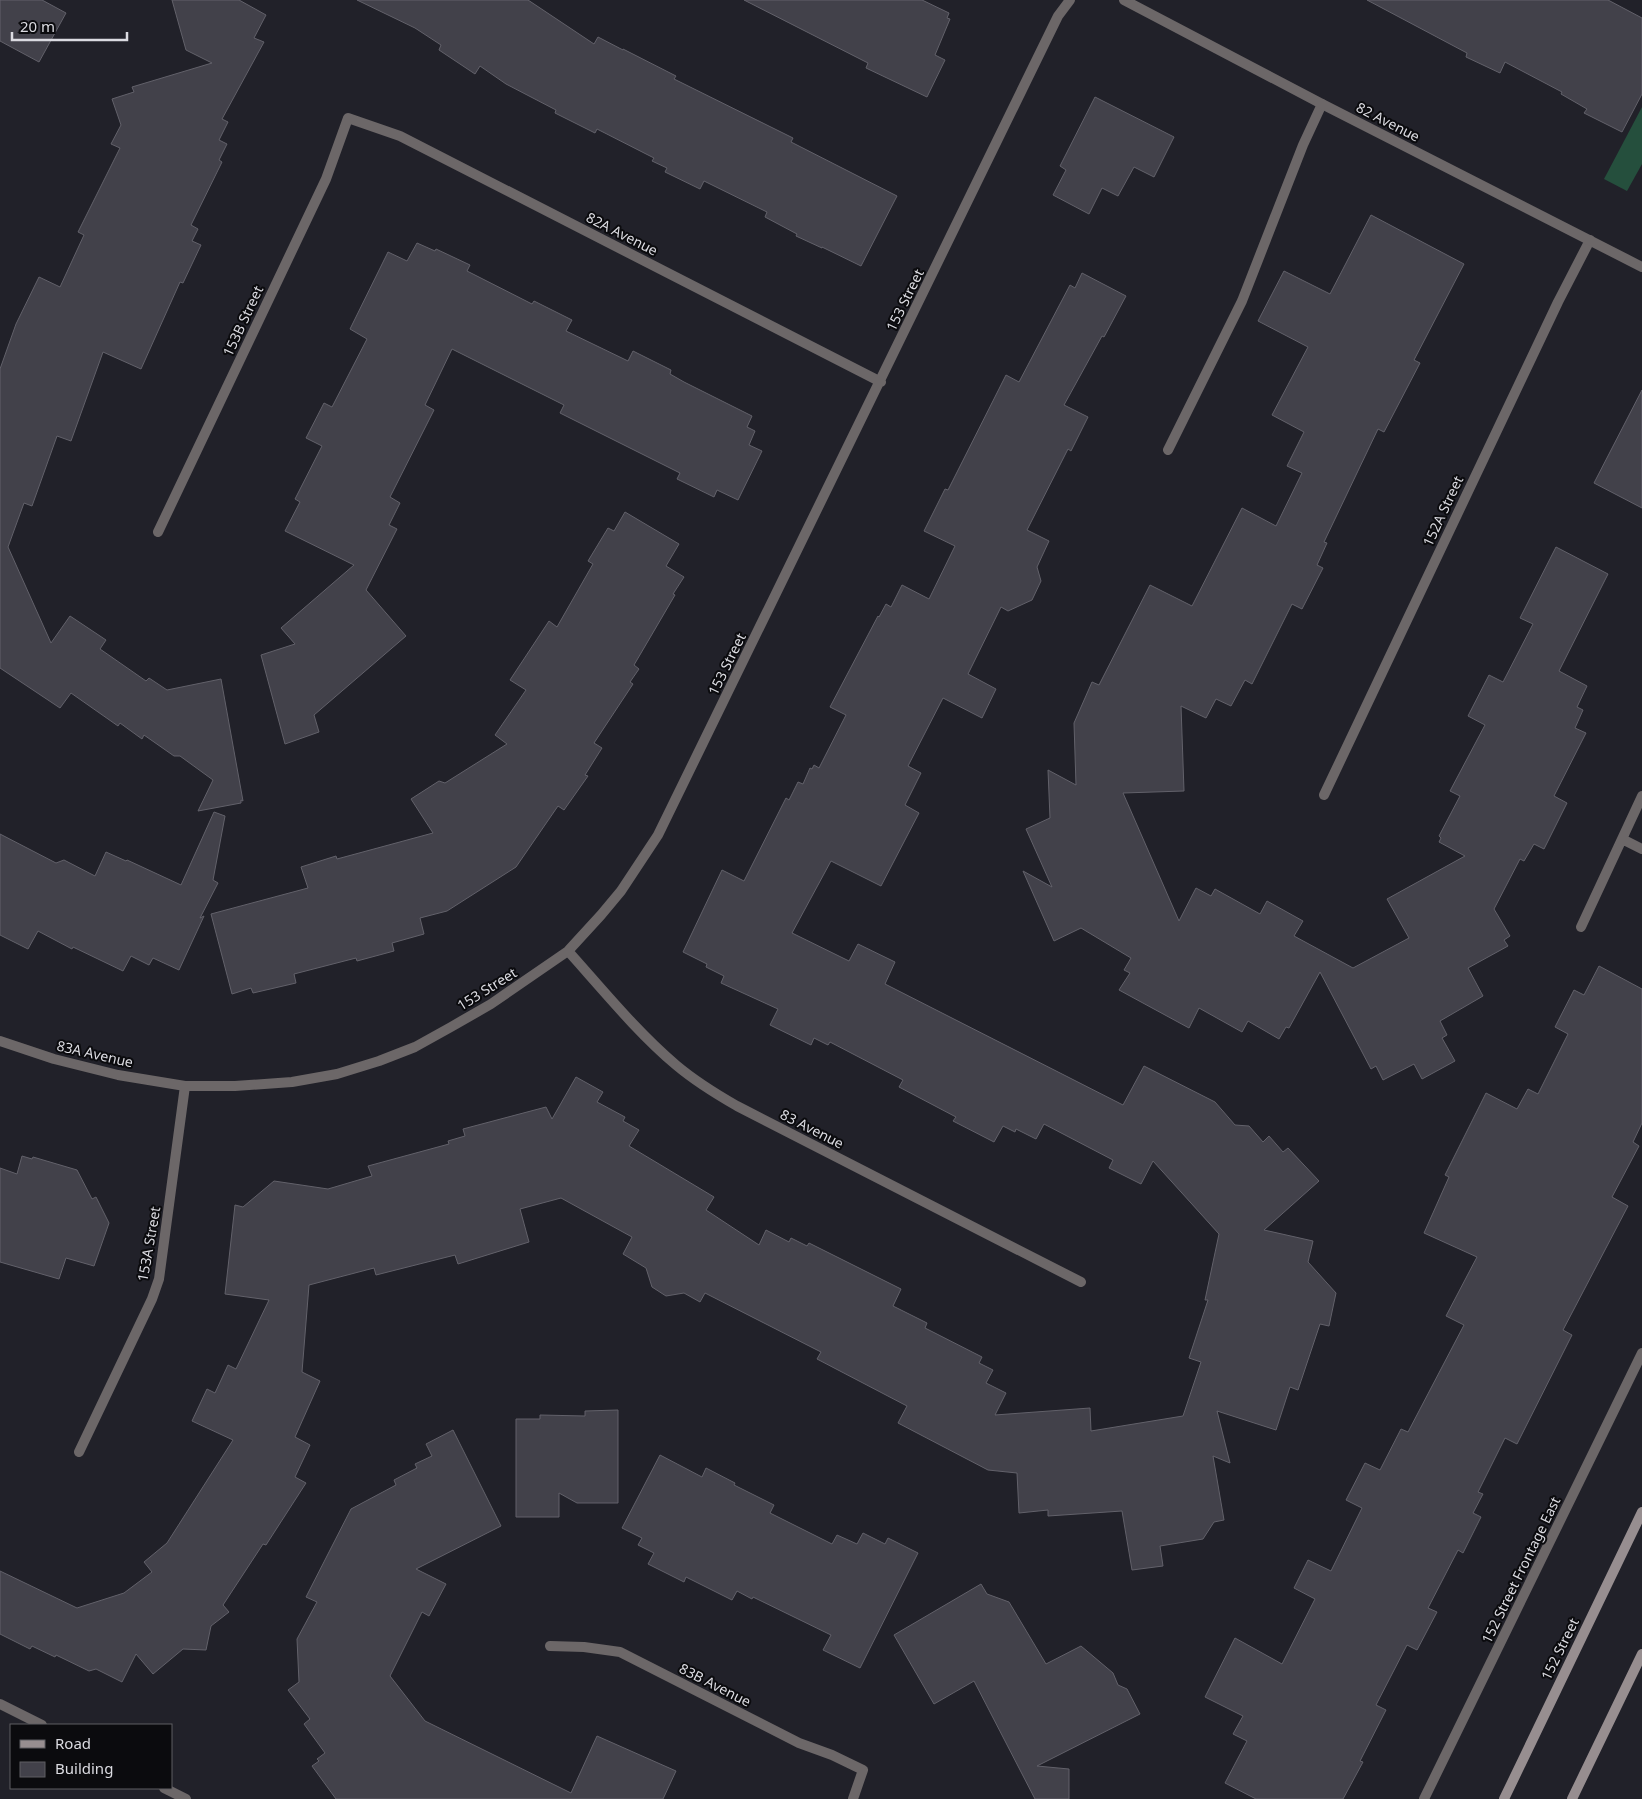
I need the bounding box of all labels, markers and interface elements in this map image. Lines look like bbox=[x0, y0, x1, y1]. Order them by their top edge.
scale bar bbox=[12, 10, 128, 42]
text: 20 m bbox=[20, 16, 55, 36]
street label: 82 Avenue bbox=[1353, 97, 1423, 146]
street label: 82A Avenue bbox=[583, 207, 661, 260]
street label: 153 Street bbox=[881, 266, 928, 334]
street label: 153B Street bbox=[218, 282, 267, 359]
street label: 152A Street bbox=[1418, 472, 1467, 549]
street label: 153 Street bbox=[703, 630, 750, 698]
street label: 153 Street bbox=[453, 963, 520, 1014]
street label: 83A Avenue bbox=[55, 1036, 135, 1072]
street label: 83 Avenue bbox=[777, 1104, 847, 1153]
street label: 153A Street bbox=[133, 1205, 164, 1283]
street label: 152 Street Frontage East bbox=[1477, 1493, 1564, 1646]
street label: 152 Street bbox=[1536, 1615, 1583, 1683]
street label: 83B Avenue bbox=[676, 1658, 754, 1711]
legend bbox=[10, 1724, 172, 1789]
text: Road bbox=[55, 1733, 91, 1753]
text: Building bbox=[55, 1758, 113, 1778]

